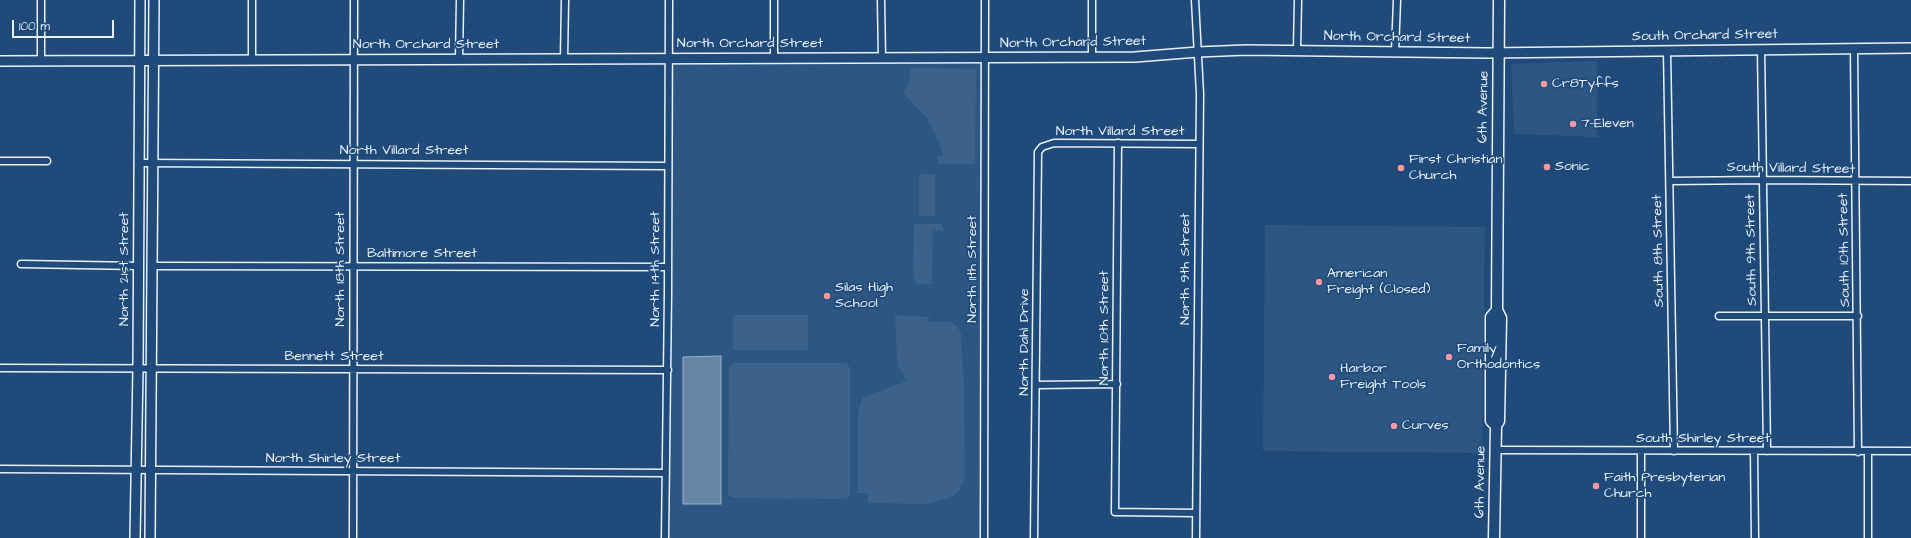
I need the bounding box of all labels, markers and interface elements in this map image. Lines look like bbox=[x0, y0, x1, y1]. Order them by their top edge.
scale bar bbox=[14, 12, 116, 38]
text: 100 m bbox=[19, 18, 50, 35]
street label: South Orchard Street bbox=[1632, 26, 1778, 46]
street label: North Orchard Street bbox=[1324, 28, 1470, 48]
street label: North Orchard Street bbox=[1000, 33, 1146, 53]
street label: North Orchard Street bbox=[677, 36, 823, 52]
street label: North Orchard Street bbox=[353, 37, 499, 53]
street label: 6th Avenue bbox=[1475, 71, 1493, 143]
place label: Cr8Tyffs bbox=[1552, 76, 1619, 92]
marker: Cr8Tyffs bbox=[1539, 79, 1549, 89]
place label: 7-Eleven bbox=[1581, 116, 1634, 132]
marker: 7-Eleven bbox=[1568, 119, 1578, 129]
street label: North Villard Street bbox=[1056, 124, 1184, 140]
street label: North Villard Street bbox=[340, 143, 468, 159]
place label: First Christian Church bbox=[1409, 152, 1502, 184]
place label: Sonic bbox=[1555, 159, 1590, 175]
street label: South Villard Street bbox=[1727, 159, 1855, 179]
marker: Sonic bbox=[1542, 162, 1552, 172]
marker: First Christian Church bbox=[1396, 163, 1406, 173]
street label: South 10th Street bbox=[1836, 193, 1854, 307]
street label: South 9th Street bbox=[1743, 194, 1761, 306]
street label: South 8th Street bbox=[1650, 195, 1668, 307]
street label: North 14th Street bbox=[648, 211, 664, 327]
street label: North 21st Street bbox=[117, 212, 133, 326]
street label: North 18th Street bbox=[333, 212, 349, 326]
street label: North 9th Street bbox=[1178, 213, 1194, 325]
street label: North 11th Street bbox=[965, 215, 981, 323]
street label: Baltimore Street bbox=[367, 246, 477, 262]
place label: American Freight (Closed) bbox=[1327, 266, 1430, 298]
street label: North 10th Street bbox=[1097, 271, 1113, 385]
marker: American Freight (Closed) bbox=[1314, 277, 1324, 287]
place label: Silas High School bbox=[835, 280, 893, 312]
street label: North Dahl Drive bbox=[1017, 288, 1033, 396]
marker: Silas High School bbox=[822, 291, 832, 301]
place label: Family Orthodontics bbox=[1457, 341, 1540, 374]
street label: Bennett Street bbox=[284, 349, 384, 365]
marker: Family Orthodontics bbox=[1444, 352, 1454, 362]
place label: Harbor Freight Tools bbox=[1340, 361, 1426, 394]
marker: Harbor Freight Tools bbox=[1327, 372, 1337, 382]
place label: Curves bbox=[1402, 418, 1449, 434]
marker: Curves bbox=[1389, 421, 1399, 431]
street label: South Shirley Street bbox=[1636, 431, 1770, 447]
street label: 6th Avenue bbox=[1472, 446, 1490, 518]
street label: North Shirley Street bbox=[266, 451, 400, 467]
place label: Faith Presbyterian Church bbox=[1604, 470, 1725, 502]
marker: Faith Presbyterian Church bbox=[1591, 481, 1601, 491]

